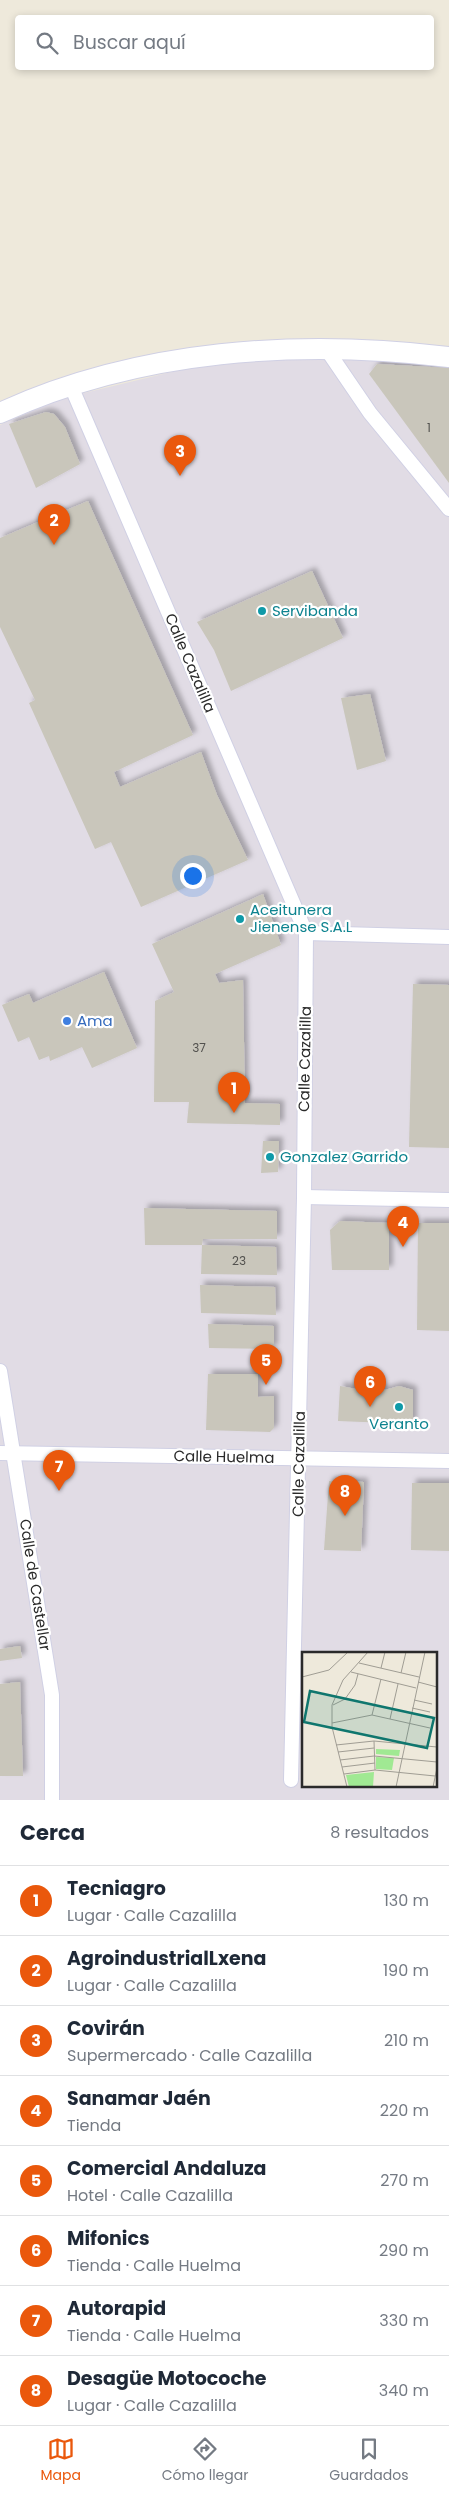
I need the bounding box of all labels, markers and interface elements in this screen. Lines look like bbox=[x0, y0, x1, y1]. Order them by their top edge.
search box bbox=[15, 15, 434, 70]
icon: search bbox=[33, 29, 61, 57]
text: Buscar aquí bbox=[73, 29, 186, 56]
house number: 1 bbox=[427, 419, 431, 436]
pin: 3 bbox=[164, 435, 196, 476]
pin: 2 bbox=[38, 504, 70, 545]
place label: Servibanda bbox=[272, 600, 358, 621]
marker: Servibanda bbox=[256, 605, 268, 617]
street label: Calle Cazalilla bbox=[160, 610, 221, 716]
your location bbox=[180, 863, 206, 889]
place label: Aceitunera Jienense S.A.L bbox=[250, 899, 353, 937]
marker: Aceitunera Jienense S.A.L bbox=[234, 913, 246, 925]
street label: Calle Cazalilla bbox=[293, 1006, 316, 1112]
place label: Ama bbox=[77, 1010, 113, 1031]
marker: Ama bbox=[61, 1015, 73, 1027]
house number: 37 bbox=[192, 1039, 206, 1056]
pin: 1 bbox=[218, 1072, 250, 1113]
place label: Gonzalez Garrido bbox=[280, 1146, 408, 1167]
marker: Gonzalez Garrido bbox=[264, 1151, 276, 1163]
pin: 4 bbox=[387, 1206, 419, 1247]
house number: 23 bbox=[232, 1252, 246, 1269]
pin: 5 bbox=[250, 1344, 282, 1385]
pin: 6 bbox=[354, 1366, 386, 1407]
marker: Veranto bbox=[393, 1401, 405, 1413]
street label: Calle Cazalilla bbox=[287, 1411, 310, 1517]
place label: Veranto bbox=[369, 1413, 429, 1434]
street label: Calle Huelma bbox=[173, 1445, 275, 1468]
pin: 7 bbox=[43, 1450, 75, 1491]
pin: 8 bbox=[329, 1475, 361, 1516]
street label: Calle de Castellar bbox=[15, 1517, 56, 1653]
inset map bbox=[302, 1652, 436, 1788]
text: Cerca bbox=[20, 1818, 85, 1847]
text: 8 resultados bbox=[330, 1821, 429, 1844]
text: Tecniagro bbox=[67, 1875, 166, 1902]
text: 1 bbox=[33, 1889, 39, 1912]
text: 130 m bbox=[384, 1889, 429, 1912]
text: Lugar · Calle Cazalilla bbox=[67, 1904, 237, 1927]
text: AgroindustrialLxena bbox=[67, 1945, 266, 1972]
text: 2 bbox=[31, 1959, 41, 1982]
text: 190 m bbox=[383, 1959, 429, 1982]
text: Lugar · Calle Cazalilla bbox=[67, 1974, 237, 1997]
text: Covirán bbox=[67, 2015, 145, 2042]
text: 3 bbox=[31, 2029, 41, 2052]
text: 210 m bbox=[384, 2029, 429, 2052]
text: Supermercado · Calle Cazalilla bbox=[67, 2044, 312, 2067]
text: Sanamar Jaén bbox=[67, 2085, 211, 2112]
text: 4 bbox=[31, 2099, 41, 2122]
text: 220 m bbox=[380, 2099, 429, 2122]
text: Tienda bbox=[67, 2114, 121, 2137]
text: Comercial Andaluza bbox=[67, 2155, 267, 2182]
text: 5 bbox=[31, 2169, 41, 2192]
text: 270 m bbox=[380, 2169, 429, 2192]
text: Hotel · Calle Cazalilla bbox=[67, 2184, 233, 2207]
text: Mifonics bbox=[67, 2225, 150, 2252]
text: 6 bbox=[31, 2239, 41, 2262]
text: 290 m bbox=[379, 2239, 429, 2262]
text: Tienda · Calle Huelma bbox=[67, 2254, 241, 2277]
text: Autorapid bbox=[67, 2295, 166, 2322]
text: 7 bbox=[32, 2309, 40, 2332]
text: 330 m bbox=[379, 2309, 429, 2332]
text: Tienda · Calle Huelma bbox=[67, 2324, 241, 2347]
text: Desagüe Motocoche bbox=[67, 2365, 266, 2392]
text: 8 bbox=[31, 2379, 41, 2402]
text: 340 m bbox=[379, 2379, 429, 2402]
text: Lugar · Calle Cazalilla bbox=[67, 2394, 237, 2417]
tab: Mapa bbox=[40, 2435, 81, 2486]
tab: Cómo llegar bbox=[162, 2435, 248, 2486]
tab: Guardados bbox=[329, 2435, 409, 2486]

